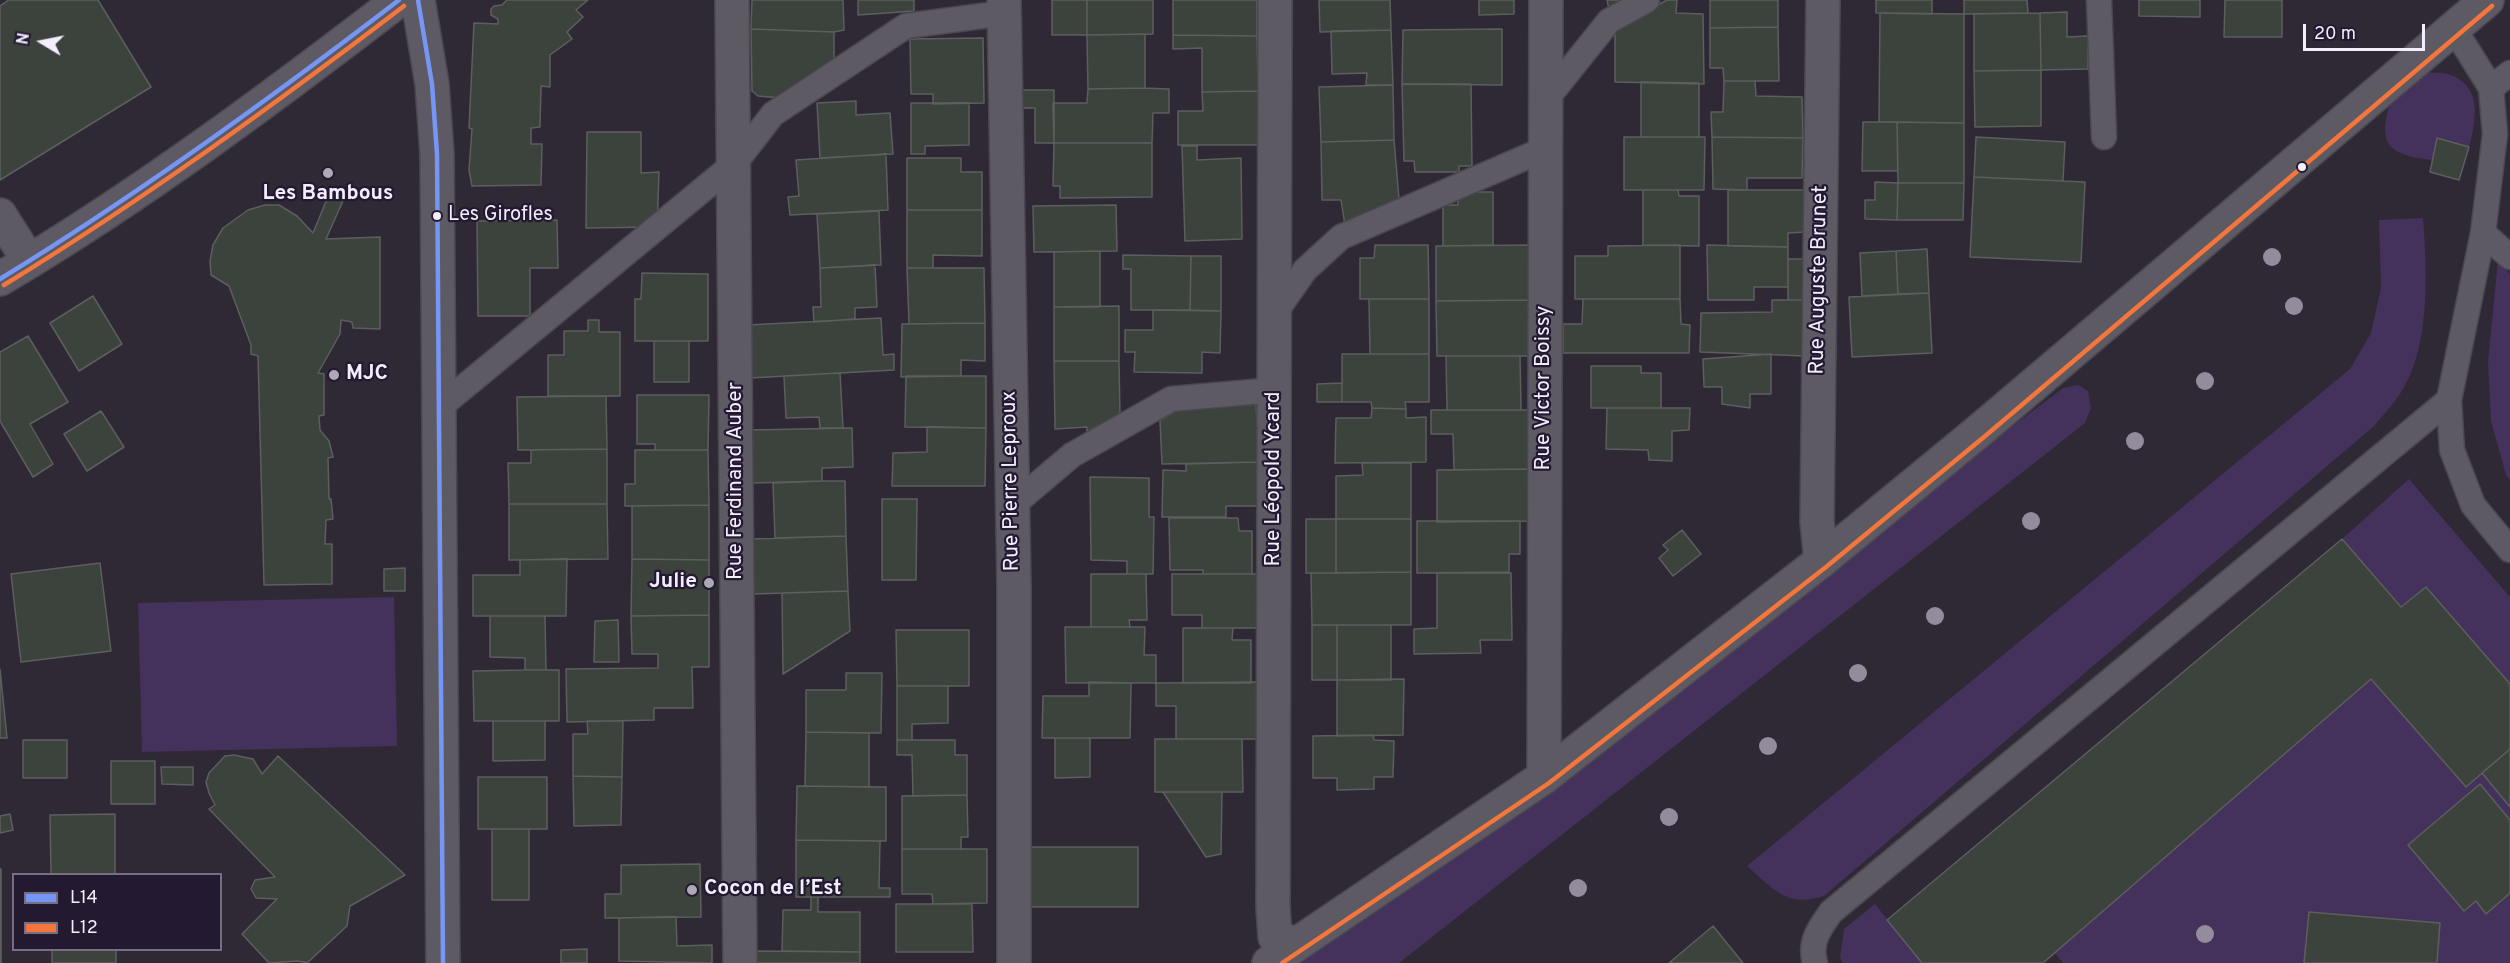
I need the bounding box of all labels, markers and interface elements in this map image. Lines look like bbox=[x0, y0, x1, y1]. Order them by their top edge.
north arrow bbox=[12, 12, 72, 72]
scale bar bbox=[2306, 12, 2428, 50]
text: 20 m bbox=[2314, 23, 2356, 46]
text: N bbox=[13, 31, 35, 46]
unlabelled marker bbox=[2296, 161, 2308, 173]
marker: Les Bambous bbox=[321, 166, 335, 180]
place label: Les Bambous bbox=[263, 182, 393, 208]
street label: Rue Auguste Brunet bbox=[1806, 185, 1834, 375]
place label: Les Girofles bbox=[448, 204, 553, 228]
marker: Les Girofles bbox=[431, 210, 443, 222]
street label: Rue Victor Boissy bbox=[1532, 306, 1558, 470]
place label: MJC bbox=[346, 362, 388, 388]
marker: MJC bbox=[327, 368, 341, 382]
street label: Rue Ferdinand Auber bbox=[724, 382, 750, 580]
street label: Rue Pierre Leproux bbox=[998, 390, 1026, 572]
street label: Rue Léopold Ycard bbox=[1262, 392, 1288, 566]
place label: Julie bbox=[649, 570, 697, 596]
marker: Julie bbox=[702, 576, 716, 590]
legend bbox=[12, 873, 222, 951]
place label: Cocon de l’Est bbox=[704, 877, 841, 903]
marker: Cocon de l’Est bbox=[685, 883, 699, 897]
text: L14 bbox=[70, 887, 98, 910]
text: L12 bbox=[70, 917, 98, 940]

